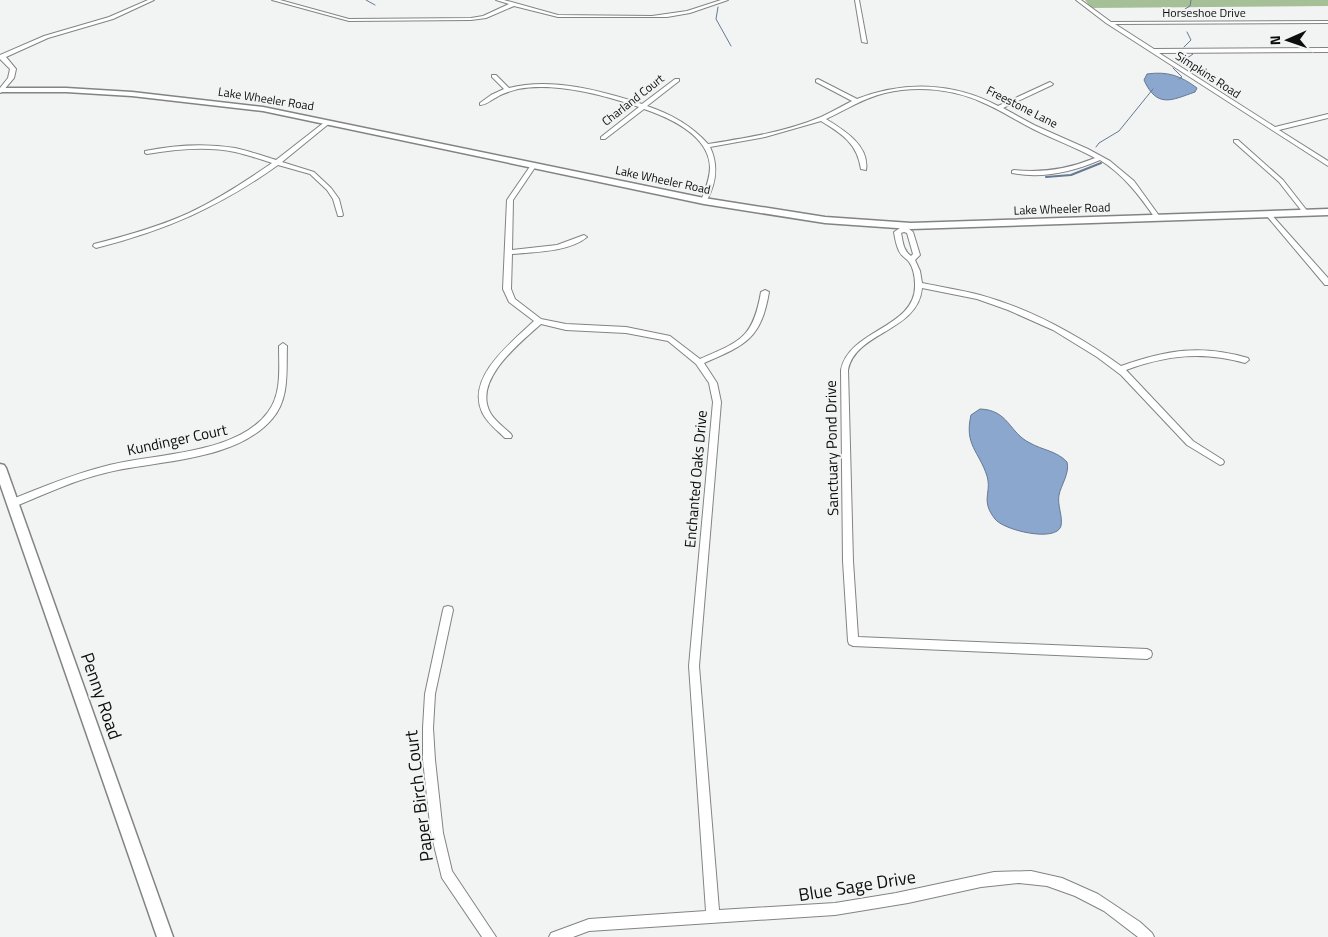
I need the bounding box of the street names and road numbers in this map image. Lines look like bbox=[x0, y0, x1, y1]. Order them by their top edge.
street label: Horseshoe Drive bbox=[1162, 3, 1246, 22]
street label: Simpkins Road bbox=[1172, 46, 1245, 103]
street label: Charland Court bbox=[597, 69, 669, 130]
street label: Freestone Lane bbox=[983, 80, 1061, 133]
street label: Lake Wheeler Road bbox=[217, 82, 315, 115]
street label: Lake Wheeler Road bbox=[614, 160, 712, 199]
street label: Lake Wheeler Road bbox=[1013, 197, 1111, 220]
street label: Sanctuary Pond Drive bbox=[819, 380, 844, 516]
street label: Enchanted Oaks Drive bbox=[678, 409, 713, 549]
street label: Kundinger Court bbox=[125, 418, 230, 461]
street label: Penny Road bbox=[74, 649, 129, 743]
street label: Paper Birch Court bbox=[397, 728, 440, 863]
street label: Blue Sage Drive bbox=[796, 863, 917, 908]

